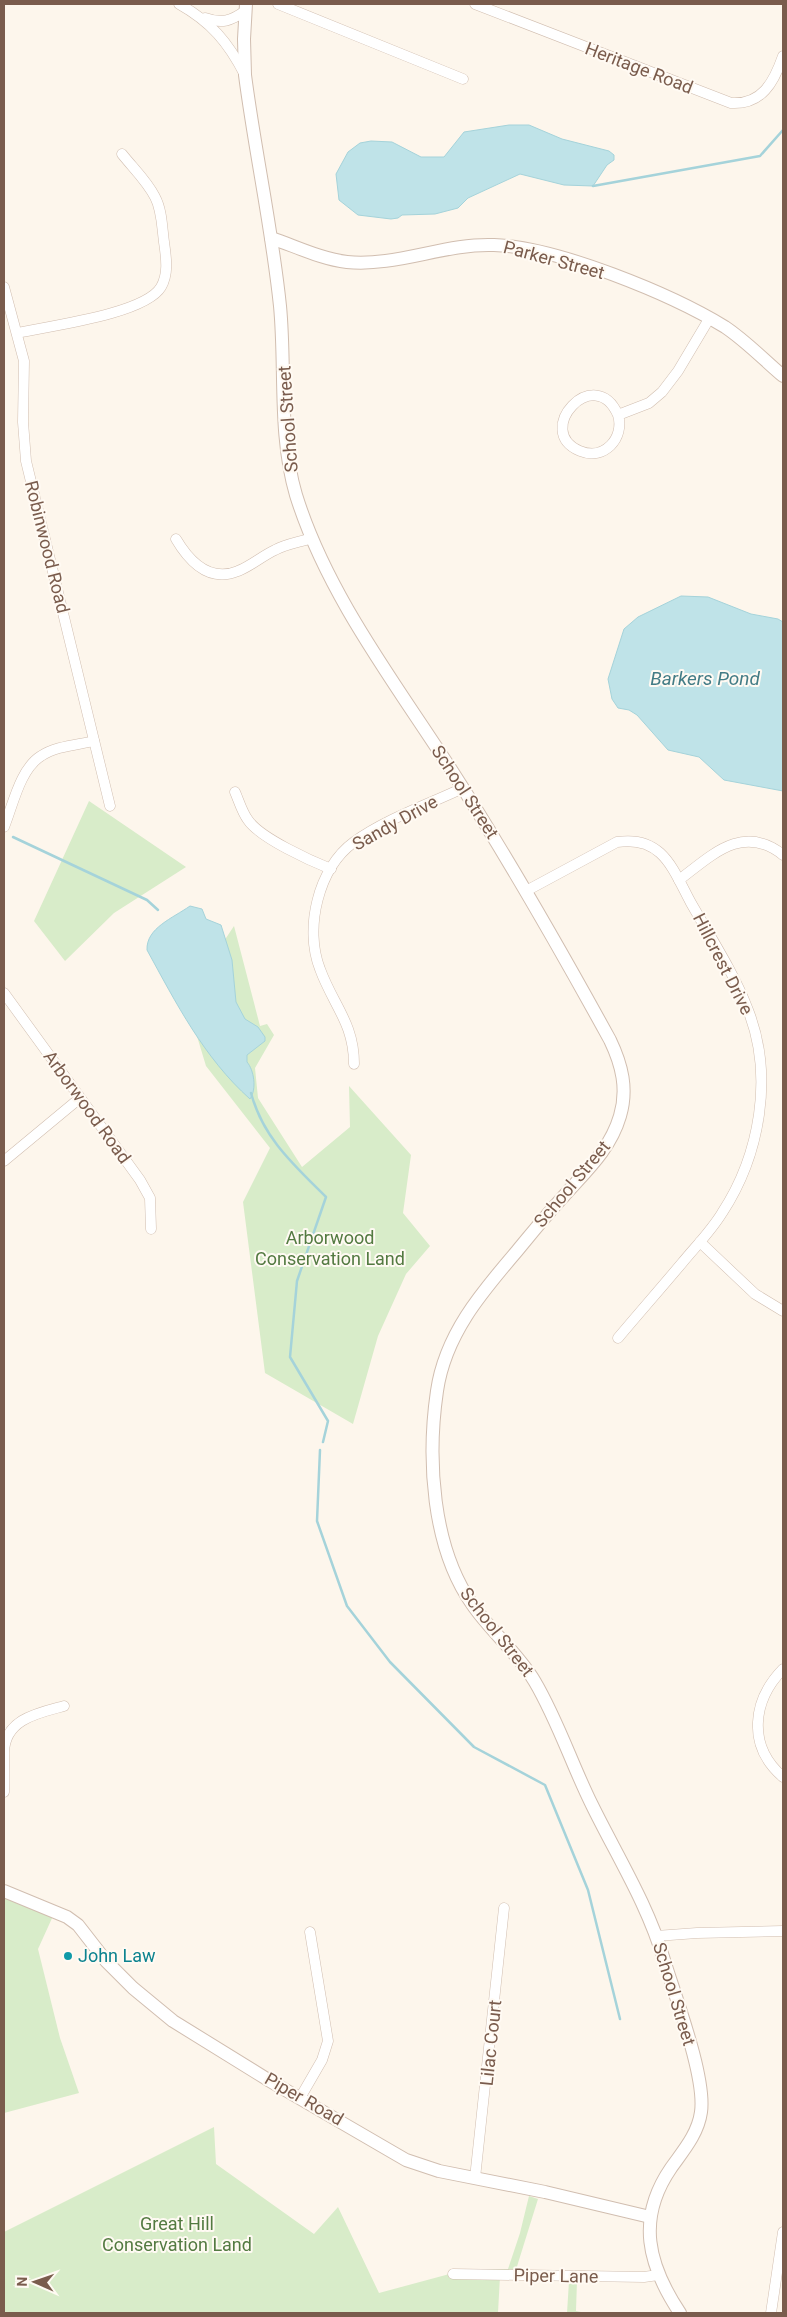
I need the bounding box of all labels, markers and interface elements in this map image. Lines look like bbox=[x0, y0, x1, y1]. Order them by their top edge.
street label: Heritage Road bbox=[582, 37, 696, 98]
street label: Parker Street bbox=[501, 236, 607, 283]
street label: School Street bbox=[273, 365, 302, 473]
street label: Robinwood Road bbox=[21, 478, 74, 615]
water label: Barkers Pond bbox=[650, 667, 760, 690]
street label: School Street bbox=[428, 741, 503, 842]
street label: Sandy Drive bbox=[349, 791, 441, 855]
street label: Hillcrest Drive bbox=[689, 910, 758, 1018]
street label: Arborwood Road bbox=[39, 1046, 135, 1167]
street label: School Street bbox=[529, 1136, 614, 1231]
park label: Arborwood Conservation Land bbox=[255, 1227, 405, 1269]
street label: School Street bbox=[456, 1583, 539, 1680]
street label: School Street bbox=[649, 1940, 700, 2048]
place label: John Law bbox=[78, 1945, 156, 1966]
marker: John Law bbox=[62, 1950, 74, 1962]
street label: Lilac Court bbox=[476, 1999, 505, 2087]
street label: Piper Road bbox=[261, 2068, 347, 2129]
park label: Great Hill Conservation Land bbox=[102, 2213, 252, 2255]
north arrow bbox=[10, 2257, 60, 2307]
street label: Piper Lane bbox=[513, 2264, 599, 2287]
text: N bbox=[14, 2276, 30, 2287]

